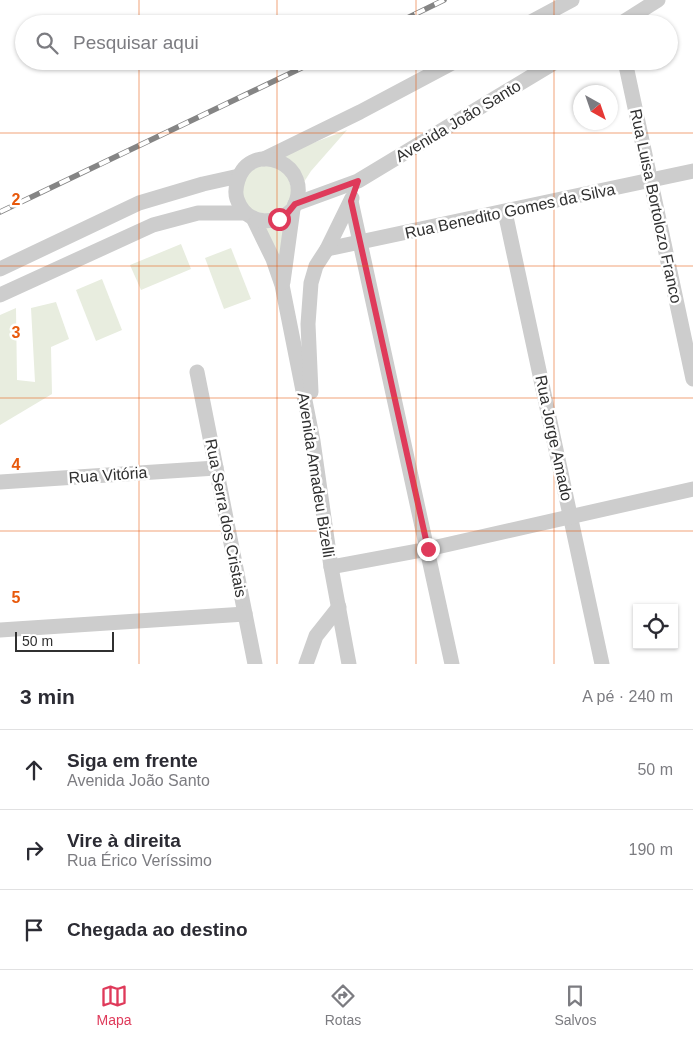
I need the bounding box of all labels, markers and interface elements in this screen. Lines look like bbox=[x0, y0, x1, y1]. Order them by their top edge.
search box bbox=[15, 15, 678, 70]
icon: search bbox=[33, 29, 61, 57]
text: Pesquisar aqui bbox=[73, 32, 199, 53]
street label: Avenida João Santo bbox=[392, 77, 524, 165]
north arrow bbox=[573, 85, 618, 130]
street label: Rua Luisa Bortolozo Franco bbox=[627, 107, 685, 305]
street label: Rua Benedito Gomes da Silva bbox=[403, 180, 617, 242]
text: 2 bbox=[12, 191, 21, 208]
route start bbox=[268, 208, 291, 231]
text: 3 bbox=[12, 324, 21, 341]
street label: Rua Jorge Amado bbox=[532, 374, 576, 503]
street label: Avenida Amadeu Bizelli bbox=[295, 391, 337, 559]
street label: Rua Serra dos Cristais bbox=[202, 437, 250, 599]
text: 4 bbox=[12, 456, 21, 473]
street label: Rua Vitória bbox=[68, 464, 148, 486]
route end bbox=[417, 538, 440, 561]
text: 5 bbox=[12, 589, 21, 606]
map controls bbox=[633, 604, 678, 649]
button: locate bbox=[633, 604, 678, 649]
scale bar bbox=[15, 629, 114, 652]
text: 50 m bbox=[22, 633, 53, 649]
text: 3 min bbox=[20, 685, 75, 708]
text: A pé · 240 m bbox=[582, 688, 673, 705]
text: Siga em frente bbox=[67, 750, 198, 771]
icon: ahead bbox=[20, 756, 48, 784]
text: 50 m bbox=[637, 761, 673, 778]
text: Avenida João Santo bbox=[67, 772, 210, 789]
text: Vire à direita bbox=[67, 830, 181, 851]
icon: right bbox=[20, 836, 48, 864]
text: 190 m bbox=[629, 841, 673, 858]
text: Rua Érico Veríssimo bbox=[67, 852, 212, 869]
icon: arrive bbox=[20, 916, 48, 944]
text: Chegada ao destino bbox=[67, 919, 248, 940]
tab: Mapa bbox=[97, 982, 132, 1028]
tab: Rotas bbox=[325, 982, 361, 1028]
tab: Salvos bbox=[554, 982, 596, 1028]

